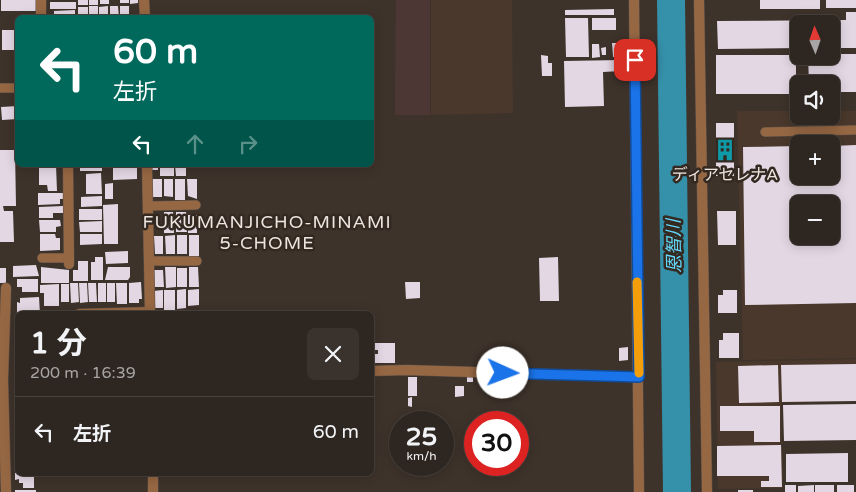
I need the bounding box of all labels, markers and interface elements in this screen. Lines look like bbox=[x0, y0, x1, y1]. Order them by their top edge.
north arrow bbox=[790, 15, 840, 65]
map controls bbox=[790, 15, 840, 245]
text: 60 m bbox=[113, 31, 198, 73]
icon: left bbox=[30, 35, 95, 100]
pin bbox=[614, 39, 656, 81]
icon: arrive bbox=[621, 46, 649, 74]
button: sound bbox=[790, 75, 840, 125]
text: 左折 bbox=[113, 79, 157, 105]
icon: left bbox=[128, 130, 156, 158]
icon: ahead bbox=[181, 130, 209, 158]
icon: right bbox=[234, 130, 262, 158]
button: + bbox=[790, 135, 840, 185]
building icon: ディアセレナA bbox=[712, 137, 738, 163]
place label: ディアセレナA bbox=[672, 165, 778, 185]
button: − bbox=[790, 195, 840, 245]
district label: FUKUMANJICHO-MINAMI 5-CHOME bbox=[142, 211, 392, 254]
water label: 恩智川 bbox=[662, 217, 685, 273]
text: 1 分 bbox=[30, 325, 87, 362]
button: close bbox=[307, 328, 359, 380]
position arrow bbox=[476, 346, 528, 398]
text: 200 m · 16:39 bbox=[30, 363, 136, 383]
speed limit sign: 30 bbox=[464, 411, 529, 476]
icon: left bbox=[30, 418, 58, 446]
text: 60 m bbox=[313, 421, 359, 443]
text: 25 bbox=[406, 422, 437, 452]
text: 左折 bbox=[73, 423, 111, 445]
text: km/h bbox=[406, 449, 437, 463]

